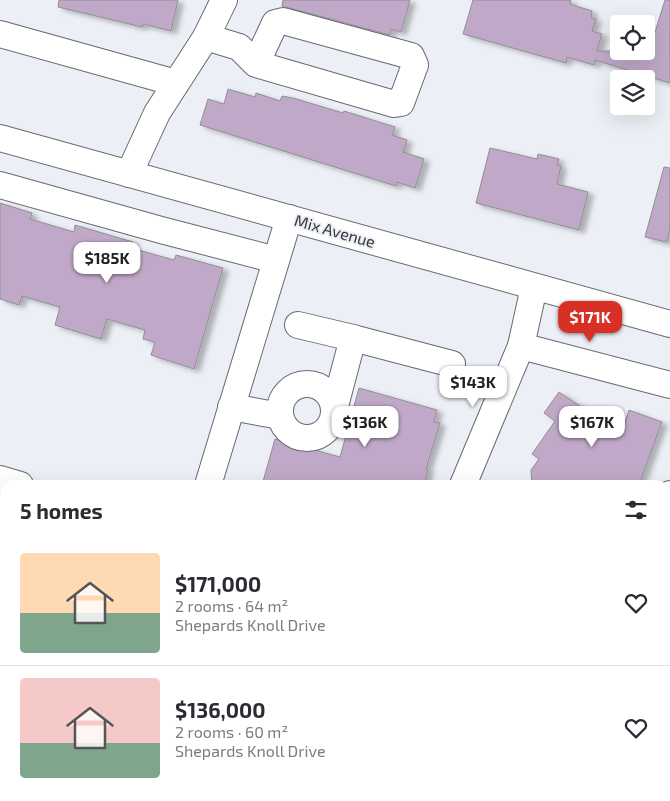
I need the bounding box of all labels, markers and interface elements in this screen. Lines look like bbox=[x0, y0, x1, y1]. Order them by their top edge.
map controls bbox=[610, 15, 655, 115]
button: locate bbox=[610, 15, 655, 60]
button: layers bbox=[610, 70, 655, 115]
street label: Mix Avenue bbox=[293, 210, 378, 251]
pin: $185K bbox=[72, 242, 142, 284]
text: $185K bbox=[84, 248, 130, 267]
pin: $171K bbox=[555, 300, 625, 343]
text: $171K bbox=[569, 307, 611, 326]
pin: $143K bbox=[438, 366, 508, 408]
text: $143K bbox=[450, 372, 496, 391]
pin: $136K bbox=[330, 406, 400, 448]
pin: $167K bbox=[557, 406, 627, 448]
text: $136K bbox=[343, 412, 387, 431]
text: $167K bbox=[570, 412, 614, 431]
icon: filters bbox=[622, 496, 650, 524]
text: 5 homes bbox=[20, 498, 103, 523]
text: $171,000 bbox=[175, 571, 261, 596]
icon: home bbox=[60, 573, 120, 633]
icon: heart bbox=[622, 589, 650, 617]
text: 2 rooms · 64 m² bbox=[175, 596, 288, 615]
text: Shepards Knoll Drive bbox=[175, 615, 326, 634]
text: $136,000 bbox=[175, 697, 265, 722]
icon: home bbox=[60, 698, 120, 758]
icon: heart bbox=[622, 714, 650, 742]
text: 2 rooms · 60 m² bbox=[175, 722, 288, 741]
text: Shepards Knoll Drive bbox=[175, 741, 326, 760]

